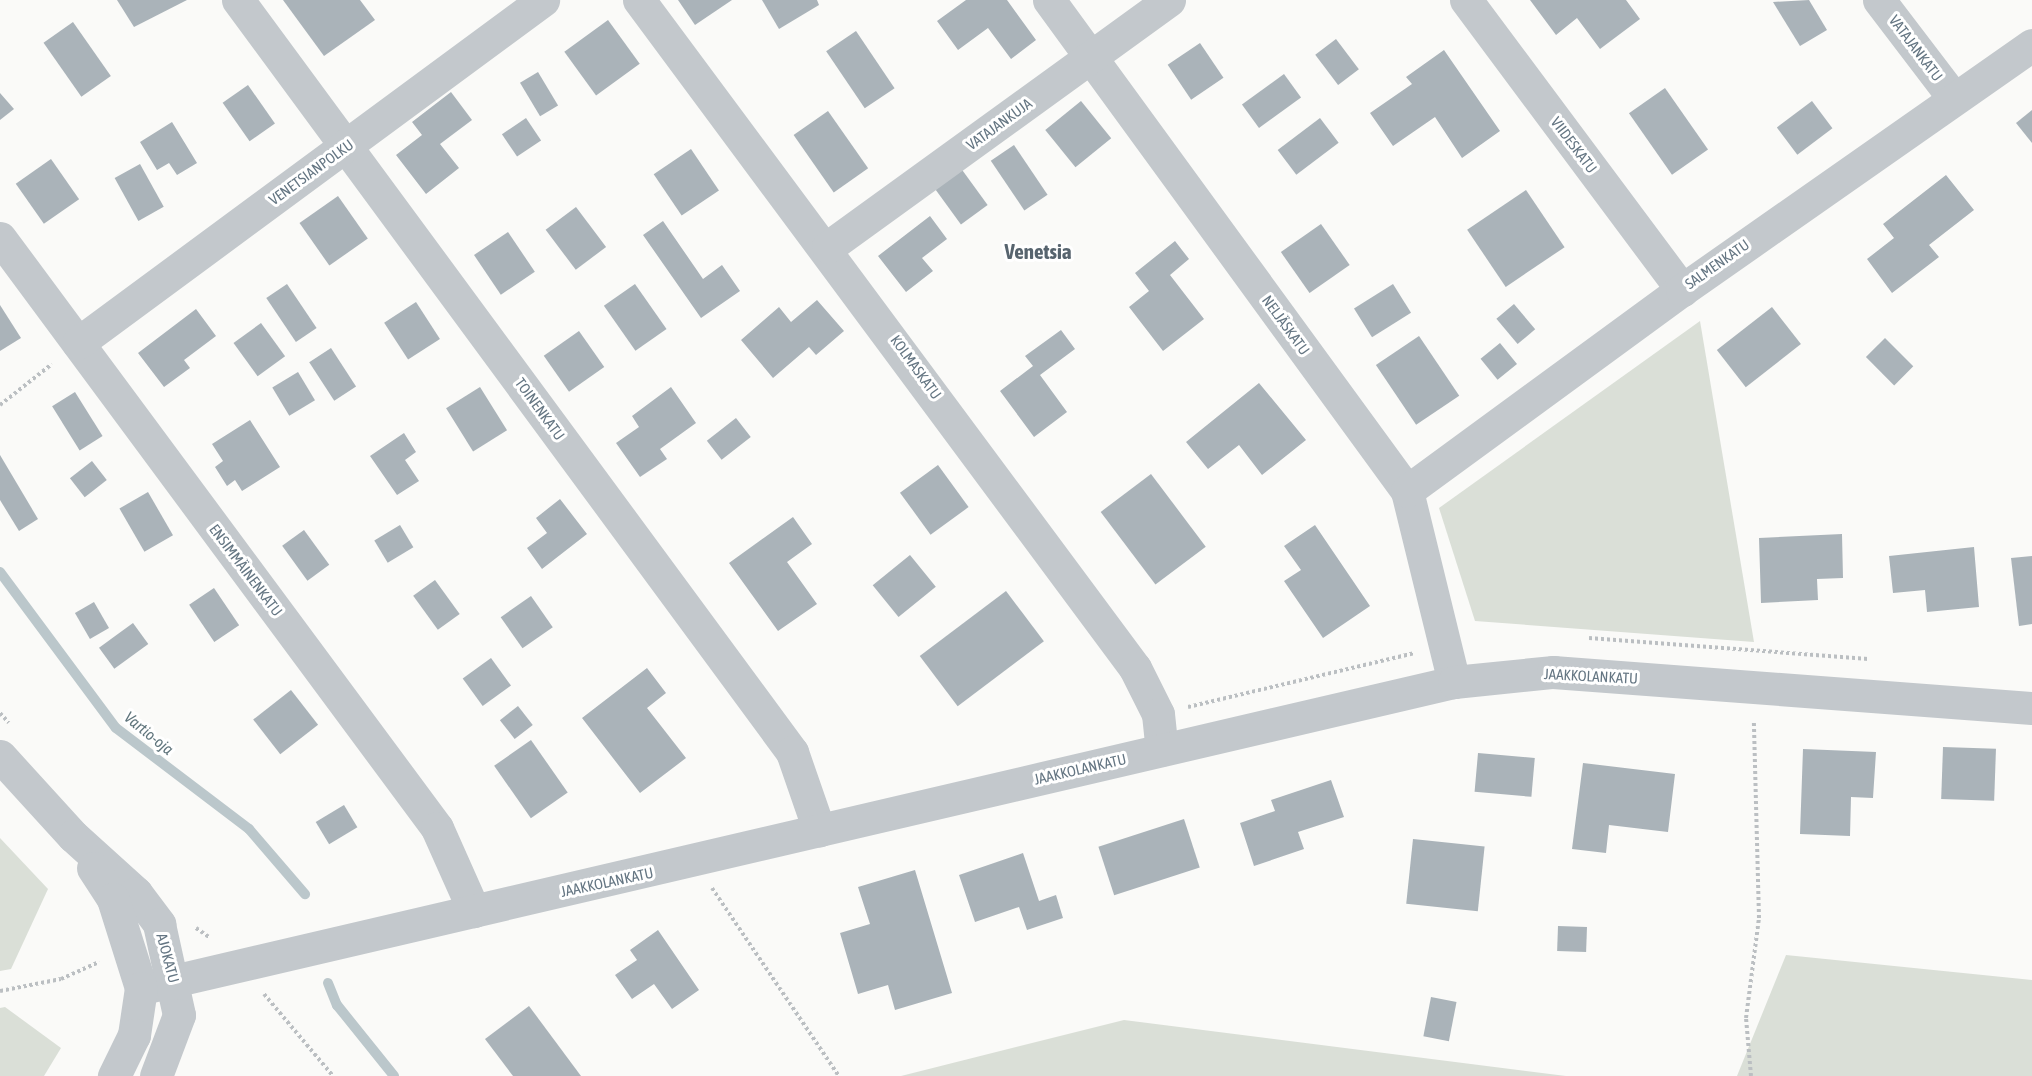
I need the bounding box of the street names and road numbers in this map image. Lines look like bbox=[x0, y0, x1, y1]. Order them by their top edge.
street label: VATAJANKATU bbox=[1885, 12, 1947, 84]
street label: VATAJANKUJA bbox=[963, 94, 1035, 154]
street label: VIIDESKATU bbox=[1547, 113, 1601, 177]
street label: VENETSIANPOLKU bbox=[265, 135, 357, 209]
street label: SALMENKATU bbox=[1681, 235, 1753, 293]
street label: NELJÄSKATU bbox=[1258, 292, 1314, 358]
street label: KOLMASKATU bbox=[887, 331, 945, 403]
street label: TOINENKATU bbox=[511, 374, 569, 444]
street label: ENSIMMÄINENKATU bbox=[206, 521, 286, 619]
street label: JAAKKOLANKATU bbox=[1544, 665, 1638, 687]
street label: JAAKKOLANKATU bbox=[1032, 750, 1128, 788]
street label: JAAKKOLANKATU bbox=[559, 863, 655, 901]
street label: AJOKATU bbox=[153, 931, 183, 985]

